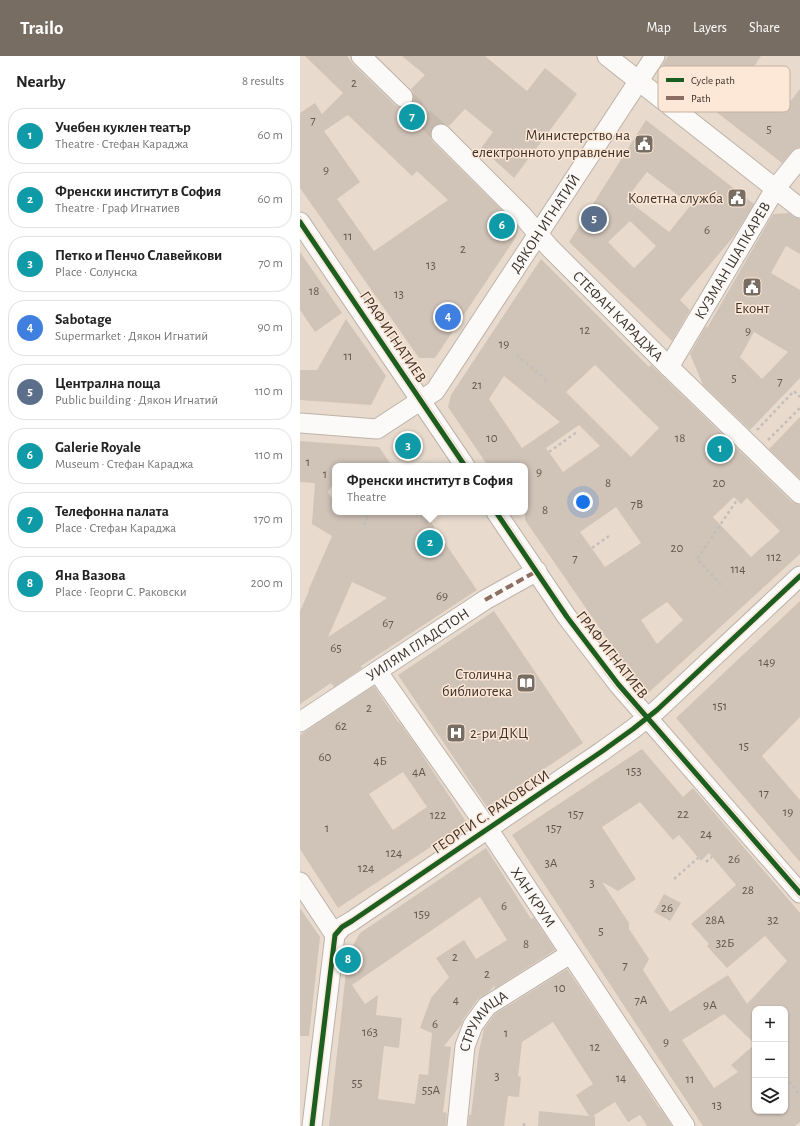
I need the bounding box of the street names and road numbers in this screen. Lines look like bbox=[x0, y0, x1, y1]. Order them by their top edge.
street label: ДЯКОН ИГНАТИЙ bbox=[507, 172, 583, 275]
street label: КУЗМАН ШАПКАРЕВ bbox=[692, 199, 773, 322]
street label: СТЕФАН КАРАДЖА bbox=[570, 268, 666, 364]
street label: ГРАФ ИГНАТИЕВ bbox=[357, 289, 429, 385]
street label: УИЛЯМ ГЛАДСТОН bbox=[364, 605, 472, 684]
street label: ГРАФ ИГНАТИЕВ bbox=[573, 608, 651, 702]
street label: ГЕОРГИ С. РАКОВСКИ bbox=[430, 767, 552, 857]
street label: ХАН КРУМ bbox=[508, 865, 558, 930]
street label: СТРУМИЦА bbox=[457, 988, 510, 1052]

